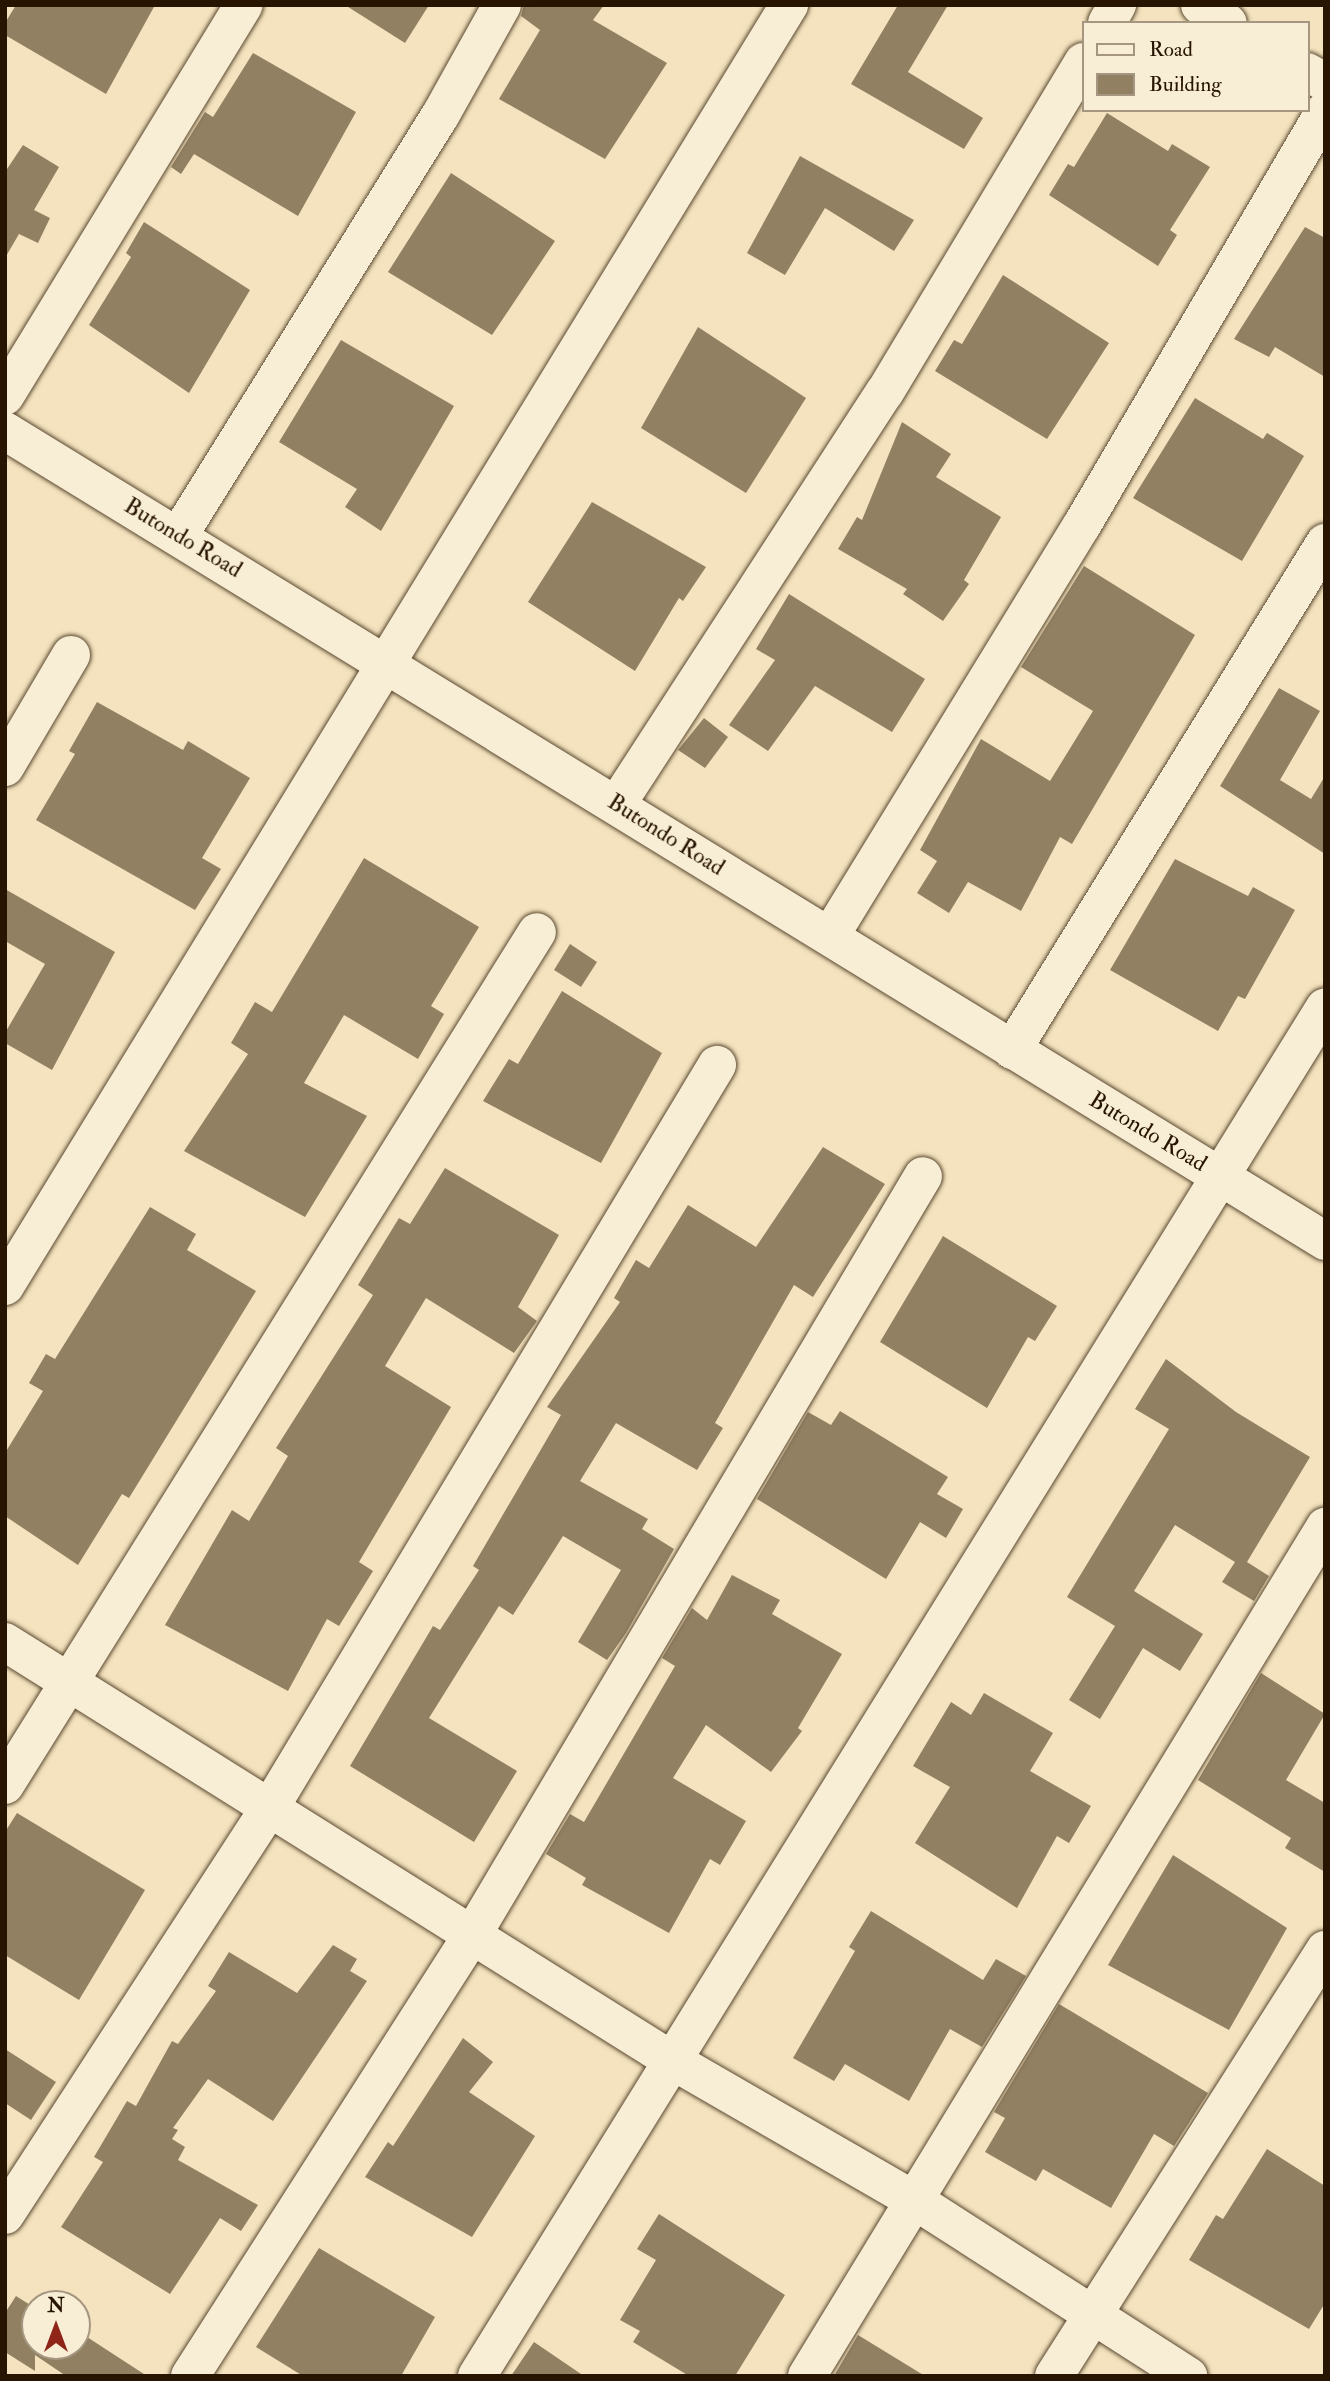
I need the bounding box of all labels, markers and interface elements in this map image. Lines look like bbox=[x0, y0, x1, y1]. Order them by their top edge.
legend bbox=[1082, 21, 1309, 112]
text: Road bbox=[1149, 36, 1193, 63]
text: Building bbox=[1149, 71, 1222, 98]
street label: Butondo Road bbox=[119, 492, 247, 584]
street label: Butondo Road bbox=[603, 788, 729, 882]
street label: Butondo Road bbox=[1084, 1086, 1212, 1178]
north arrow bbox=[21, 2290, 91, 2360]
text: N bbox=[47, 2294, 65, 2318]

